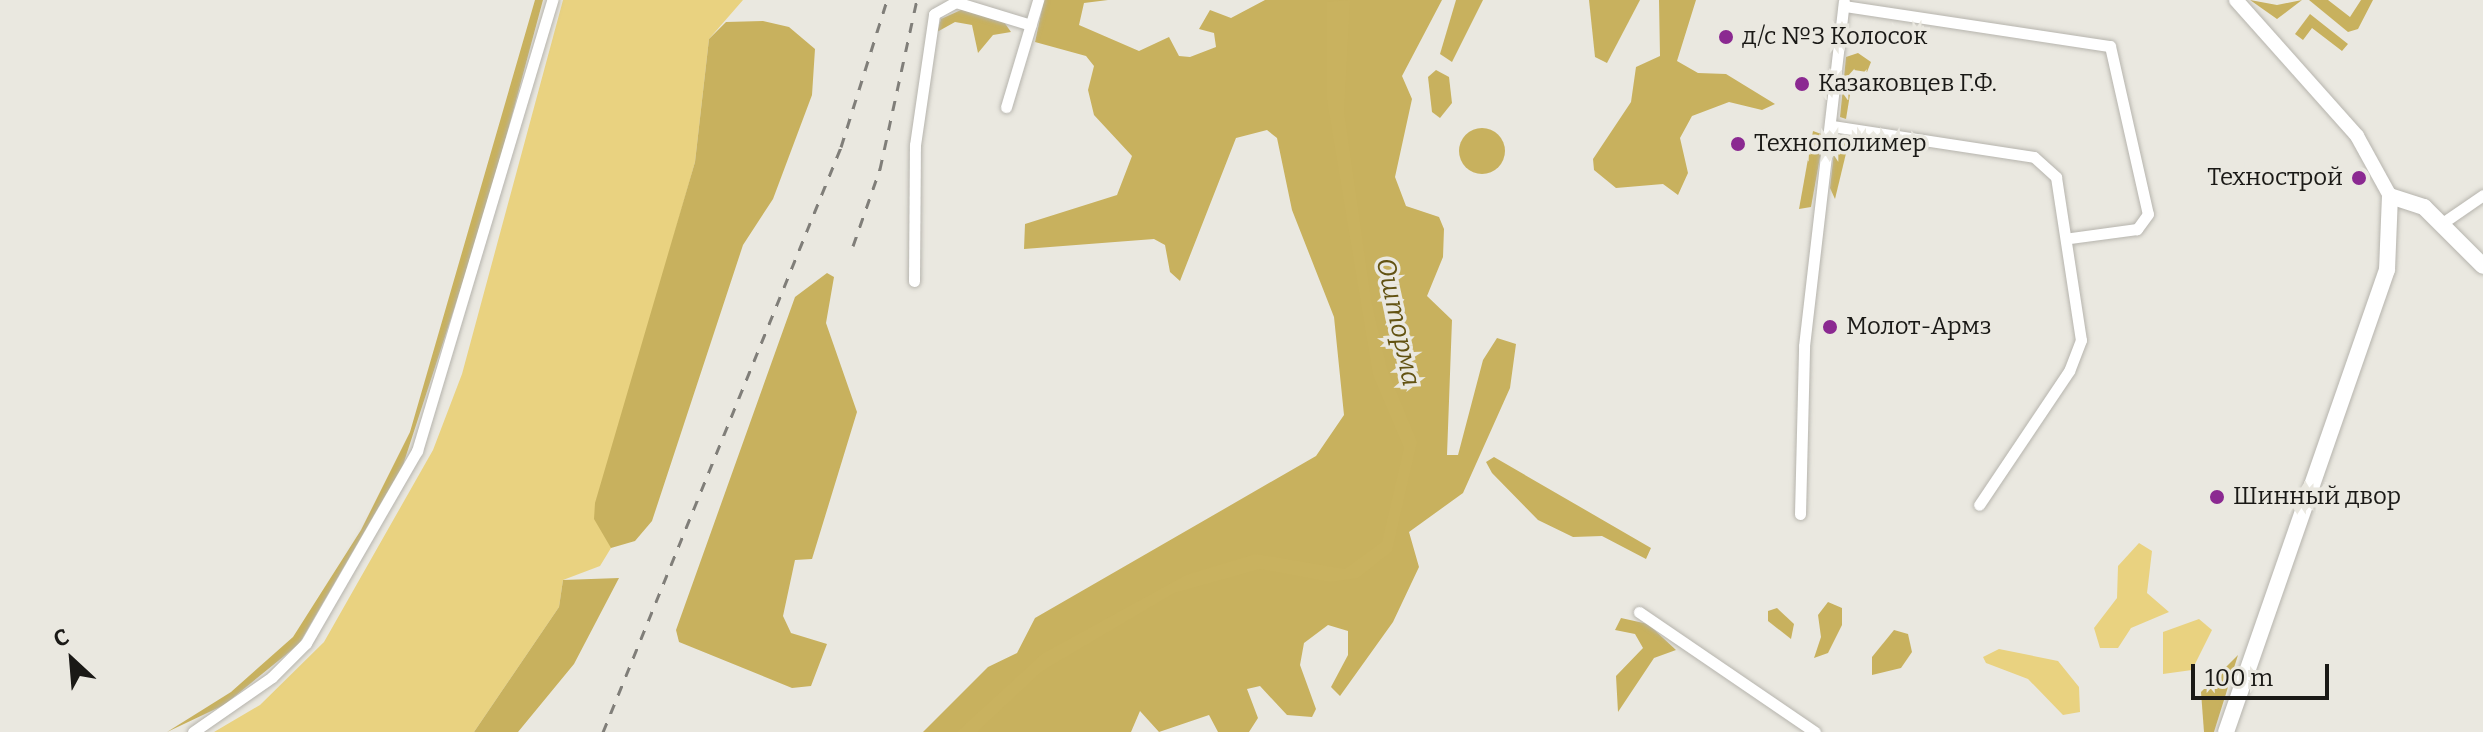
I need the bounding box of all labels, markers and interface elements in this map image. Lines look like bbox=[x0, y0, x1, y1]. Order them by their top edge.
place label: д/с №3 Колосок bbox=[1742, 23, 1927, 51]
marker: д/с №3 Колосок bbox=[1717, 28, 1735, 46]
place label: Казаковцев Г.Ф. bbox=[1818, 70, 1997, 98]
marker: Казаковцев Г.Ф. bbox=[1793, 75, 1811, 93]
place label: Технополимер bbox=[1754, 130, 1927, 158]
marker: Технополимер bbox=[1729, 135, 1747, 153]
place label: Технострой bbox=[2207, 164, 2343, 192]
marker: Технострой bbox=[2350, 169, 2368, 187]
water label: Ошторма bbox=[1369, 255, 1427, 389]
place label: Молот-Армз bbox=[1846, 313, 1991, 341]
marker: Молот-Армз bbox=[1821, 318, 1839, 336]
place label: Шинный двор bbox=[2233, 483, 2401, 511]
marker: Шинный двор bbox=[2208, 488, 2226, 506]
north arrow bbox=[32, 620, 112, 700]
text: С bbox=[49, 623, 73, 653]
scale bar bbox=[2195, 648, 2333, 698]
text: 100 m bbox=[2205, 664, 2273, 692]

